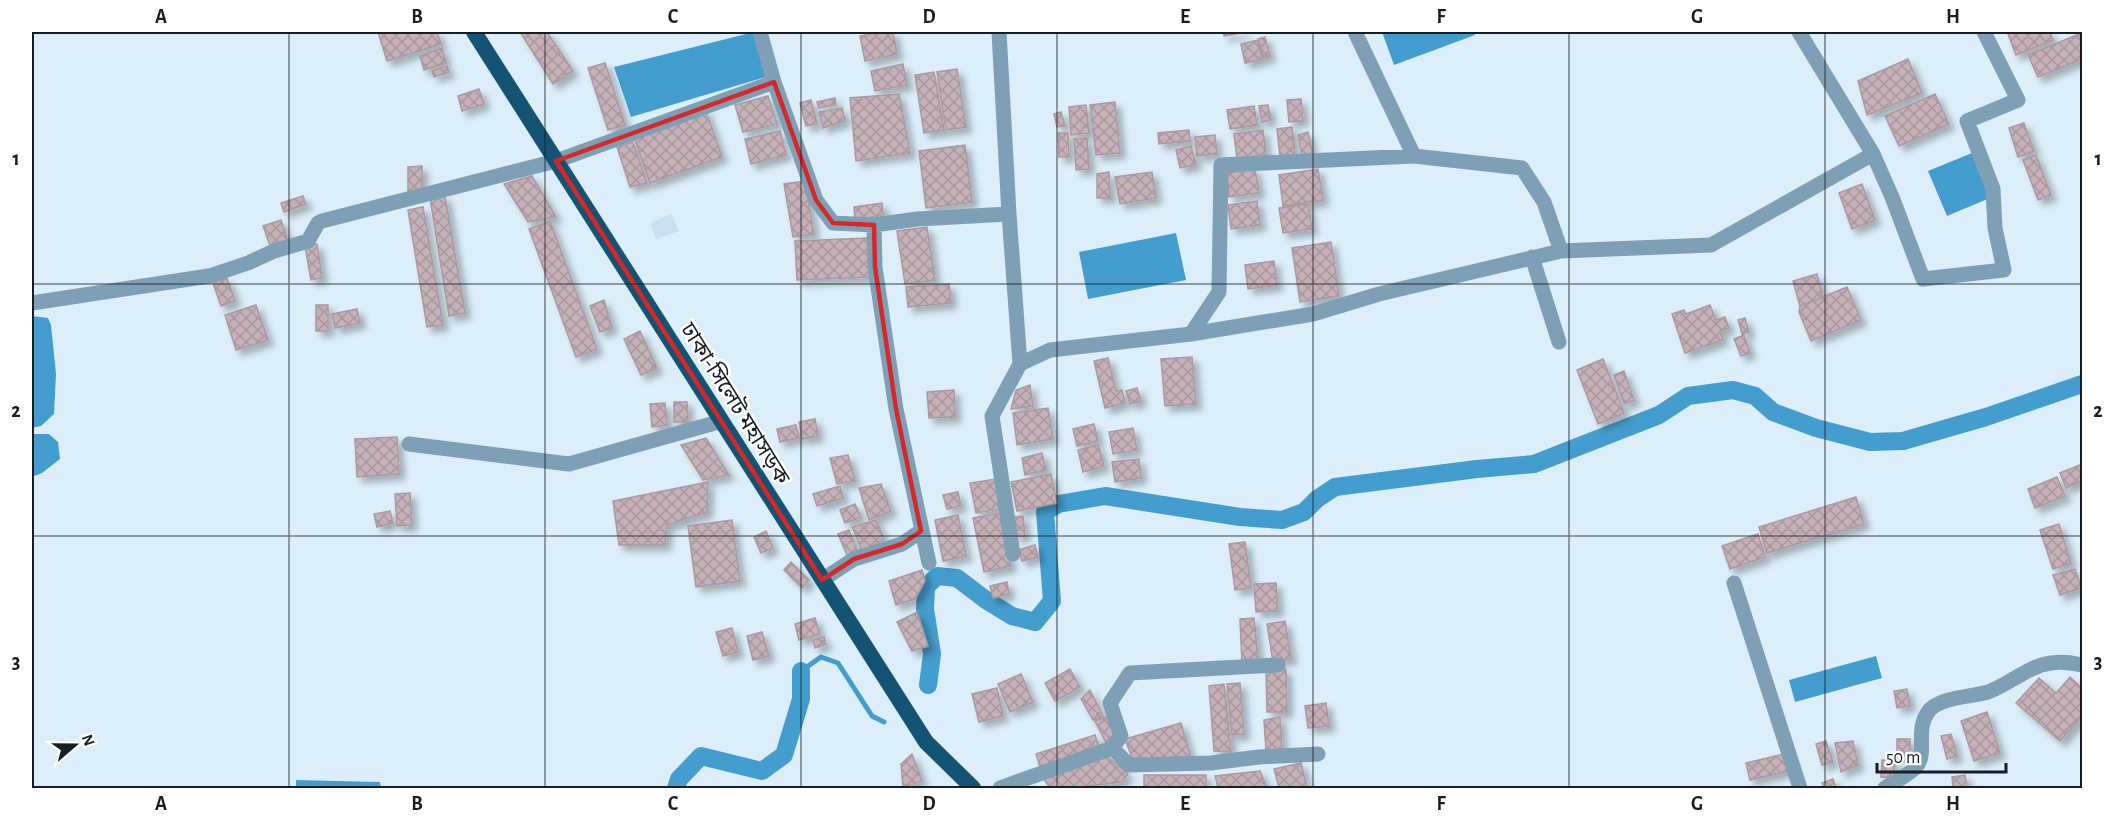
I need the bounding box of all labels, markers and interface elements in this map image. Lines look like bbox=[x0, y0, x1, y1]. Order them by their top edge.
text: A bbox=[155, 7, 167, 27]
text: B bbox=[411, 7, 423, 27]
text: C bbox=[668, 7, 679, 27]
text: D bbox=[922, 7, 936, 27]
text: E bbox=[1180, 7, 1190, 27]
text: F bbox=[1436, 7, 1446, 27]
text: G bbox=[1691, 7, 1703, 27]
text: H bbox=[1946, 7, 1960, 27]
text: 1 bbox=[12, 149, 20, 169]
text: 1 bbox=[2094, 149, 2102, 169]
street label: ঢাকা-সিলেট মহাসড়ক bbox=[676, 317, 796, 488]
text: 2 bbox=[11, 401, 21, 421]
text: 2 bbox=[2093, 401, 2103, 421]
text: 3 bbox=[12, 652, 20, 672]
text: 3 bbox=[2094, 652, 2102, 672]
north arrow bbox=[45, 715, 105, 775]
text: N bbox=[79, 732, 98, 748]
scale bar bbox=[1877, 736, 2006, 774]
text: 50 m bbox=[1886, 749, 1920, 767]
text: A bbox=[155, 794, 167, 814]
text: B bbox=[411, 794, 423, 814]
text: C bbox=[668, 794, 679, 814]
text: D bbox=[922, 794, 936, 814]
text: E bbox=[1180, 794, 1190, 814]
text: F bbox=[1436, 794, 1446, 814]
text: G bbox=[1691, 794, 1703, 814]
text: H bbox=[1946, 794, 1960, 814]

